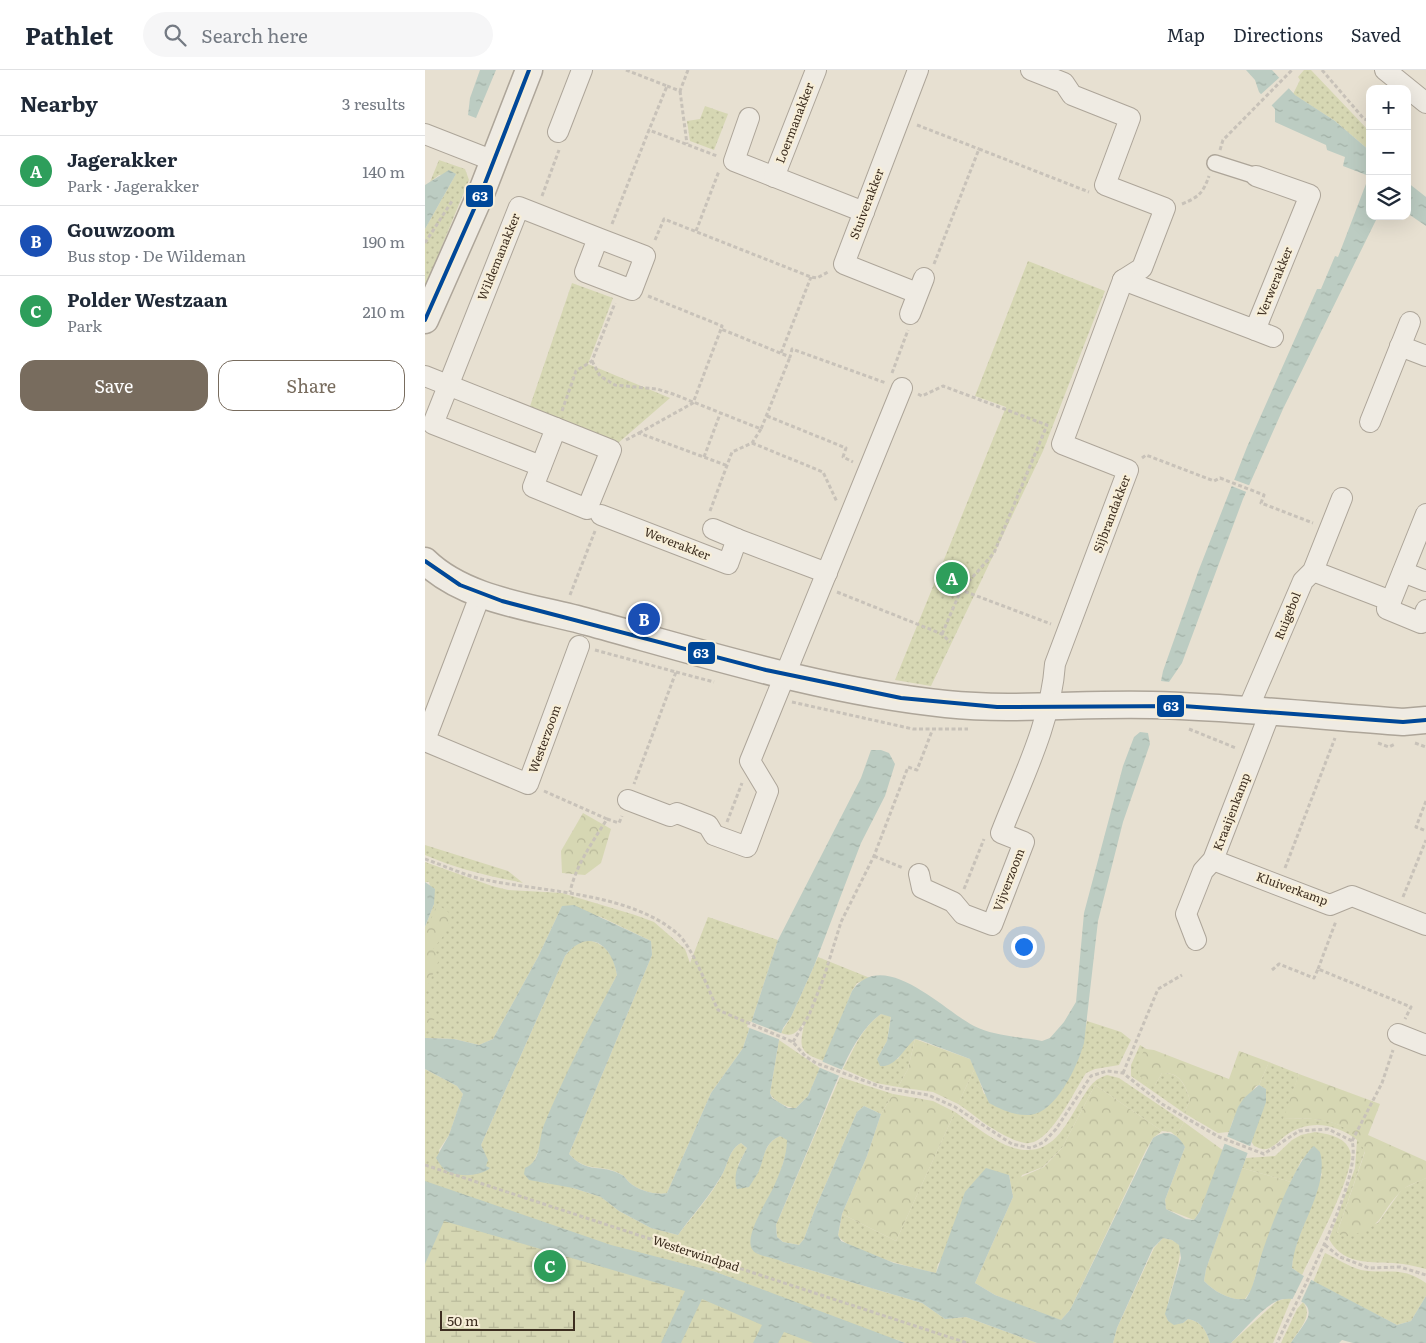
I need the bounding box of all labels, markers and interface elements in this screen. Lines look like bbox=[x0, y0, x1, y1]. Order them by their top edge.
search box bbox=[143, 12, 493, 57]
text: Pathlet bbox=[25, 17, 113, 52]
icon: search bbox=[161, 21, 189, 49]
text: Search here bbox=[201, 21, 308, 49]
text: Map bbox=[1167, 21, 1205, 48]
text: Directions bbox=[1233, 21, 1323, 48]
text: Saved bbox=[1351, 21, 1401, 48]
street label: Loermanakker bbox=[770, 79, 818, 166]
map controls bbox=[1366, 85, 1411, 220]
button: + bbox=[1366, 85, 1411, 130]
text: Nearby bbox=[20, 87, 98, 118]
text: 3 results bbox=[342, 91, 405, 115]
button: − bbox=[1366, 130, 1411, 175]
text: Jagerakker bbox=[67, 145, 177, 173]
text: A bbox=[30, 159, 42, 183]
text: 140 m bbox=[362, 159, 405, 183]
street label: Stuiverakker bbox=[844, 165, 888, 242]
text: Park · Jagerakker bbox=[67, 173, 199, 197]
button: layers bbox=[1366, 175, 1411, 220]
line badge: 63 bbox=[465, 184, 494, 208]
text: 63 bbox=[472, 185, 488, 205]
street label: Wildemanakker bbox=[472, 210, 524, 303]
text: Gouwzoom bbox=[67, 215, 175, 243]
text: B bbox=[30, 229, 42, 253]
text: 190 m bbox=[362, 229, 405, 253]
text: Bus stop · De Wildeman bbox=[67, 243, 246, 267]
street label: Verwerakker bbox=[1252, 244, 1296, 319]
text: Polder Westzaan bbox=[67, 285, 228, 313]
text: C bbox=[30, 299, 42, 323]
text: 210 m bbox=[362, 299, 405, 323]
text: Park bbox=[67, 313, 102, 337]
button: Save bbox=[20, 360, 208, 411]
button: Share bbox=[218, 360, 405, 411]
street label: Sijbrandakker bbox=[1088, 472, 1134, 555]
street label: Weverakker bbox=[642, 522, 713, 564]
pin: A bbox=[936, 559, 968, 597]
street label: Ruigebol bbox=[1269, 589, 1305, 642]
pin: B bbox=[628, 600, 660, 638]
line badge: 63 bbox=[687, 641, 716, 665]
text: 63 bbox=[693, 642, 709, 662]
line badge: 63 bbox=[1156, 694, 1185, 718]
text: 63 bbox=[1163, 695, 1179, 715]
street label: Westerzoom bbox=[523, 702, 565, 775]
street label: Kraaijenkamp bbox=[1208, 770, 1254, 853]
street label: Vijverzoom bbox=[988, 845, 1028, 914]
street label: Kluiverkamp bbox=[1254, 867, 1331, 909]
your location bbox=[1011, 934, 1037, 960]
street label: Westerwindpad bbox=[650, 1230, 743, 1276]
pin: C bbox=[534, 1247, 566, 1285]
scale bar bbox=[440, 1308, 575, 1331]
text: 50 m bbox=[447, 1310, 479, 1330]

